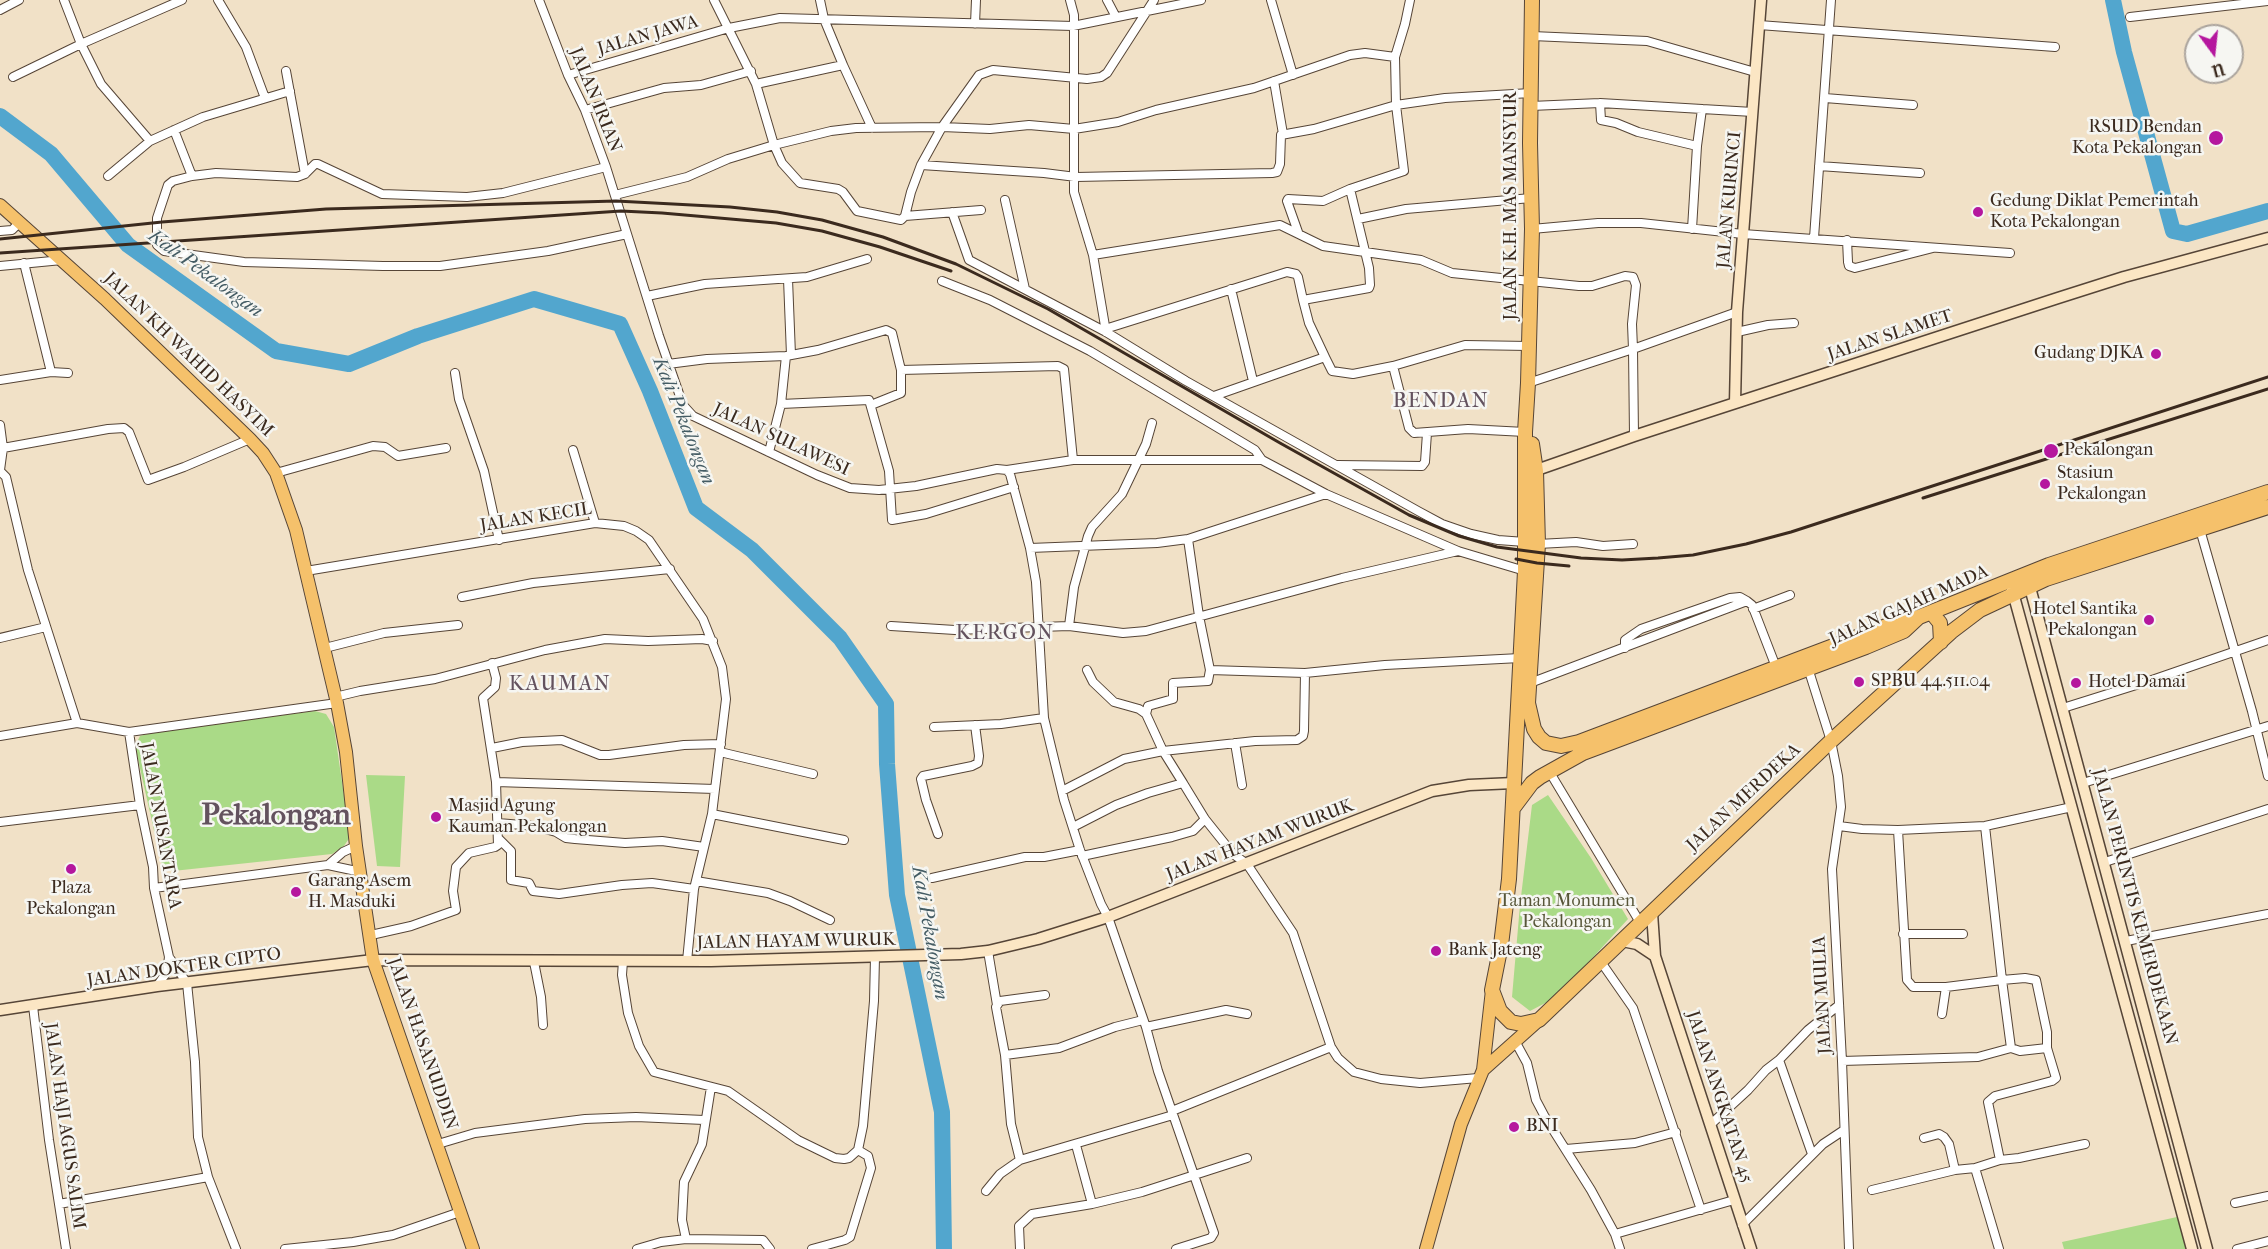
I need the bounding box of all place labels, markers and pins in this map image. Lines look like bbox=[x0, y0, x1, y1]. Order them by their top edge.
place label: RSUD Bendan Kota Pekalongan bbox=[2072, 117, 2202, 160]
marker: RSUD Bendan Kota Pekalongan bbox=[2207, 129, 2225, 147]
place label: Gedung Diklat Pemerintah Kota Pekalongan bbox=[1990, 191, 2199, 234]
marker: Gedung Diklat Pemerintah Kota Pekalongan bbox=[1971, 205, 1985, 219]
place label: Gudang DJKA bbox=[2034, 343, 2144, 365]
marker: Gudang DJKA bbox=[2149, 347, 2163, 361]
place label: Pekalongan bbox=[2064, 440, 2154, 462]
marker: Pekalongan bbox=[2042, 442, 2060, 460]
place label: Stasiun Pekalongan bbox=[2057, 463, 2147, 506]
marker: Stasiun Pekalongan bbox=[2038, 477, 2052, 491]
place label: Hotel Santika Pekalongan bbox=[2033, 599, 2137, 642]
marker: Hotel Santika Pekalongan bbox=[2142, 613, 2156, 627]
place label: SPBU 44.511.04 bbox=[1871, 671, 1990, 693]
place label: Hotel Damai bbox=[2088, 672, 2186, 694]
marker: SPBU 44.511.04 bbox=[1852, 675, 1866, 689]
marker: Hotel Damai bbox=[2069, 676, 2083, 690]
place label: Masjid Agung Kauman Pekalongan bbox=[448, 796, 607, 838]
marker: Masjid Agung Kauman Pekalongan bbox=[429, 810, 443, 824]
marker: Plaza Pekalongan bbox=[64, 862, 78, 876]
place label: Garang Asem H. Masduki bbox=[308, 871, 411, 914]
place label: Plaza Pekalongan bbox=[26, 878, 116, 920]
marker: Garang Asem H. Masduki bbox=[289, 885, 303, 899]
place label: Bank Jateng bbox=[1448, 940, 1542, 962]
marker: Bank Jateng bbox=[1429, 944, 1443, 958]
place label: BNI bbox=[1526, 1116, 1558, 1138]
marker: BNI bbox=[1507, 1120, 1521, 1134]

